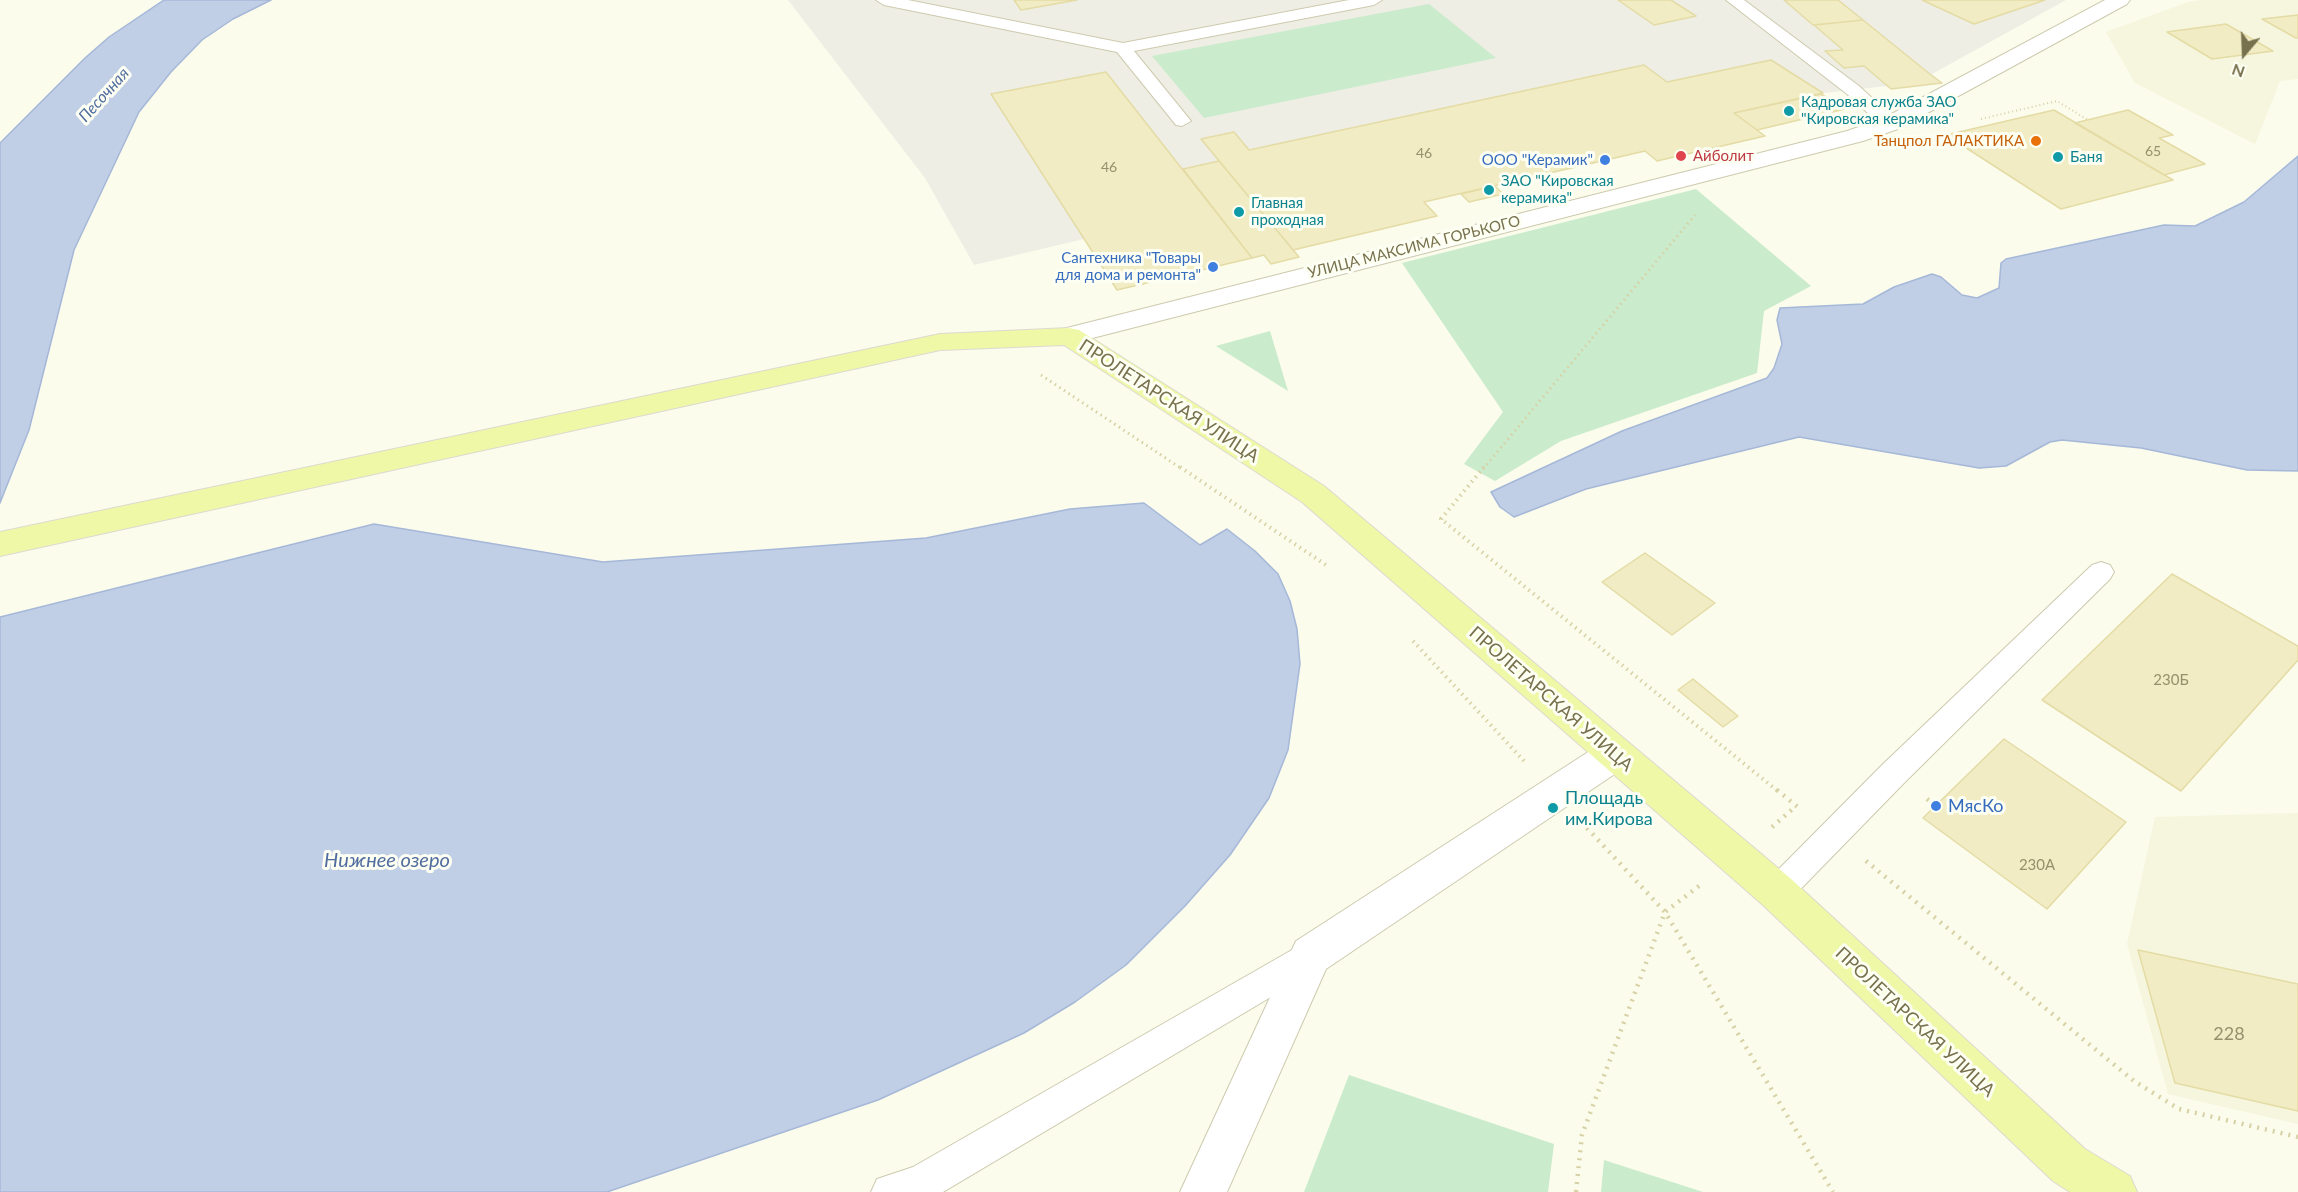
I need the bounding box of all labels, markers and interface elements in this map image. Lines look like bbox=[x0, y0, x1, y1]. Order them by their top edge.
north arrow bbox=[2214, 24, 2274, 84]
text: N bbox=[2229, 61, 2247, 82]
water label: Песочная bbox=[75, 64, 133, 126]
place label: Кадровая служба ЗАО "Кировская керамика" bbox=[1801, 93, 1957, 128]
marker: Кадровая служба ЗАО "Кировская керамика" bbox=[1782, 104, 1796, 118]
place label: Танцпол ГАЛАКТИКА bbox=[1874, 132, 2024, 150]
marker: Танцпол ГАЛАКТИКА bbox=[2029, 134, 2043, 148]
house number: 65 bbox=[2145, 143, 2161, 159]
house number: 46 bbox=[1416, 145, 1432, 161]
place label: Айболит bbox=[1693, 147, 1754, 165]
place label: Баня bbox=[2070, 148, 2103, 166]
marker: Айболит bbox=[1674, 149, 1688, 163]
marker: Баня bbox=[2051, 150, 2065, 164]
place label: ООО "Керамик" bbox=[1482, 151, 1593, 169]
marker: ООО "Керамик" bbox=[1598, 153, 1612, 167]
house number: 46 bbox=[1101, 159, 1117, 175]
place label: ЗАО "Кировская керамика" bbox=[1501, 172, 1614, 207]
marker: ЗАО "Кировская керамика" bbox=[1482, 183, 1496, 197]
place label: Главная проходная bbox=[1251, 194, 1324, 229]
marker: Главная проходная bbox=[1232, 205, 1246, 219]
street label: УЛИЦА МАКСИМА ГОРЬКОГО bbox=[1306, 212, 1522, 282]
place label: Сантехника "Товары для дома и ремонта" bbox=[1056, 249, 1201, 284]
marker: Сантехника "Товары для дома и ремонта" bbox=[1206, 260, 1220, 274]
street label: ПРОЛЕТАРСКАЯ УЛИЦА bbox=[1075, 335, 1263, 467]
street label: ПРОЛЕТАРСКАЯ УЛИЦА bbox=[1465, 622, 1637, 776]
house number: 230Б bbox=[2153, 671, 2189, 689]
place label: Площадь им.Кирова bbox=[1565, 787, 1653, 830]
place label: МясКо bbox=[1948, 795, 2004, 817]
marker: МясКо bbox=[1929, 799, 1943, 813]
marker: Площадь им.Кирова bbox=[1546, 801, 1560, 815]
water label: Нижнее озеро bbox=[324, 849, 450, 873]
house number: 230А bbox=[2019, 856, 2055, 874]
street label: ПРОЛЕТАРСКАЯ УЛИЦА bbox=[1831, 943, 1999, 1101]
house number: 228 bbox=[2213, 1023, 2245, 1045]

